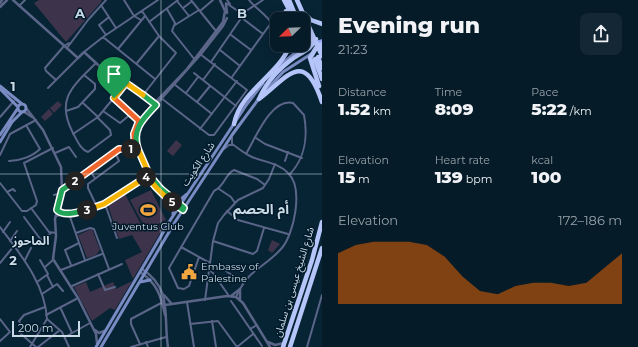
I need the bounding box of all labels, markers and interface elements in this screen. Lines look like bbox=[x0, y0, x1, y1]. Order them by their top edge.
text: A bbox=[74, 5, 86, 21]
text: B bbox=[237, 5, 247, 21]
north arrow bbox=[270, 12, 310, 52]
map controls bbox=[270, 12, 310, 52]
text: Evening run bbox=[338, 12, 480, 39]
button: share bbox=[580, 13, 622, 55]
text: 21:23 bbox=[338, 41, 368, 57]
pin bbox=[97, 57, 131, 98]
icon: arrive bbox=[103, 63, 125, 85]
text: 1 bbox=[10, 78, 16, 94]
text: Distance bbox=[338, 85, 386, 99]
text: Time bbox=[435, 85, 462, 99]
text: Pace bbox=[531, 85, 558, 99]
text: 1.52 bbox=[338, 99, 370, 119]
text: 8:09 bbox=[435, 99, 474, 119]
text: 5:22 bbox=[531, 99, 567, 119]
text: km bbox=[370, 104, 391, 118]
text: /km bbox=[567, 104, 592, 118]
pin: 1 bbox=[121, 139, 141, 159]
street label: شارع الكويت bbox=[178, 139, 219, 189]
text: 1 bbox=[129, 142, 133, 156]
text: Elevation bbox=[338, 153, 389, 167]
text: Heart rate bbox=[435, 153, 490, 167]
text: kcal bbox=[531, 153, 553, 167]
pin: 4 bbox=[136, 167, 156, 187]
text: 15 bbox=[338, 167, 355, 187]
text: 139 bbox=[435, 167, 463, 187]
text: 100 bbox=[531, 167, 562, 187]
text: 4 bbox=[142, 170, 150, 184]
pin: 2 bbox=[65, 171, 85, 191]
text: m bbox=[355, 172, 370, 186]
text: bpm bbox=[463, 172, 492, 186]
text: 2 bbox=[72, 174, 78, 188]
pin: 5 bbox=[162, 192, 182, 212]
text: 5 bbox=[169, 195, 175, 209]
pin: 3 bbox=[77, 200, 97, 220]
district label: أم الحصم bbox=[233, 200, 289, 220]
sports icon: Juventus Club bbox=[139, 201, 157, 219]
text: 3 bbox=[84, 203, 90, 217]
text: Elevation bbox=[338, 212, 398, 228]
text: 172–186 m bbox=[558, 212, 622, 228]
place label: Juventus Club bbox=[111, 220, 184, 233]
street label: شارع الشيخ عيسى بن سلمان bbox=[271, 225, 318, 339]
district label: الماحوز bbox=[12, 233, 49, 248]
text: 2 bbox=[9, 252, 17, 268]
place label: Embassy of Palestine bbox=[201, 260, 259, 285]
public building icon: Embassy of Palestine bbox=[180, 263, 198, 281]
scale bar bbox=[12, 319, 80, 338]
text: 200 m bbox=[18, 321, 53, 335]

